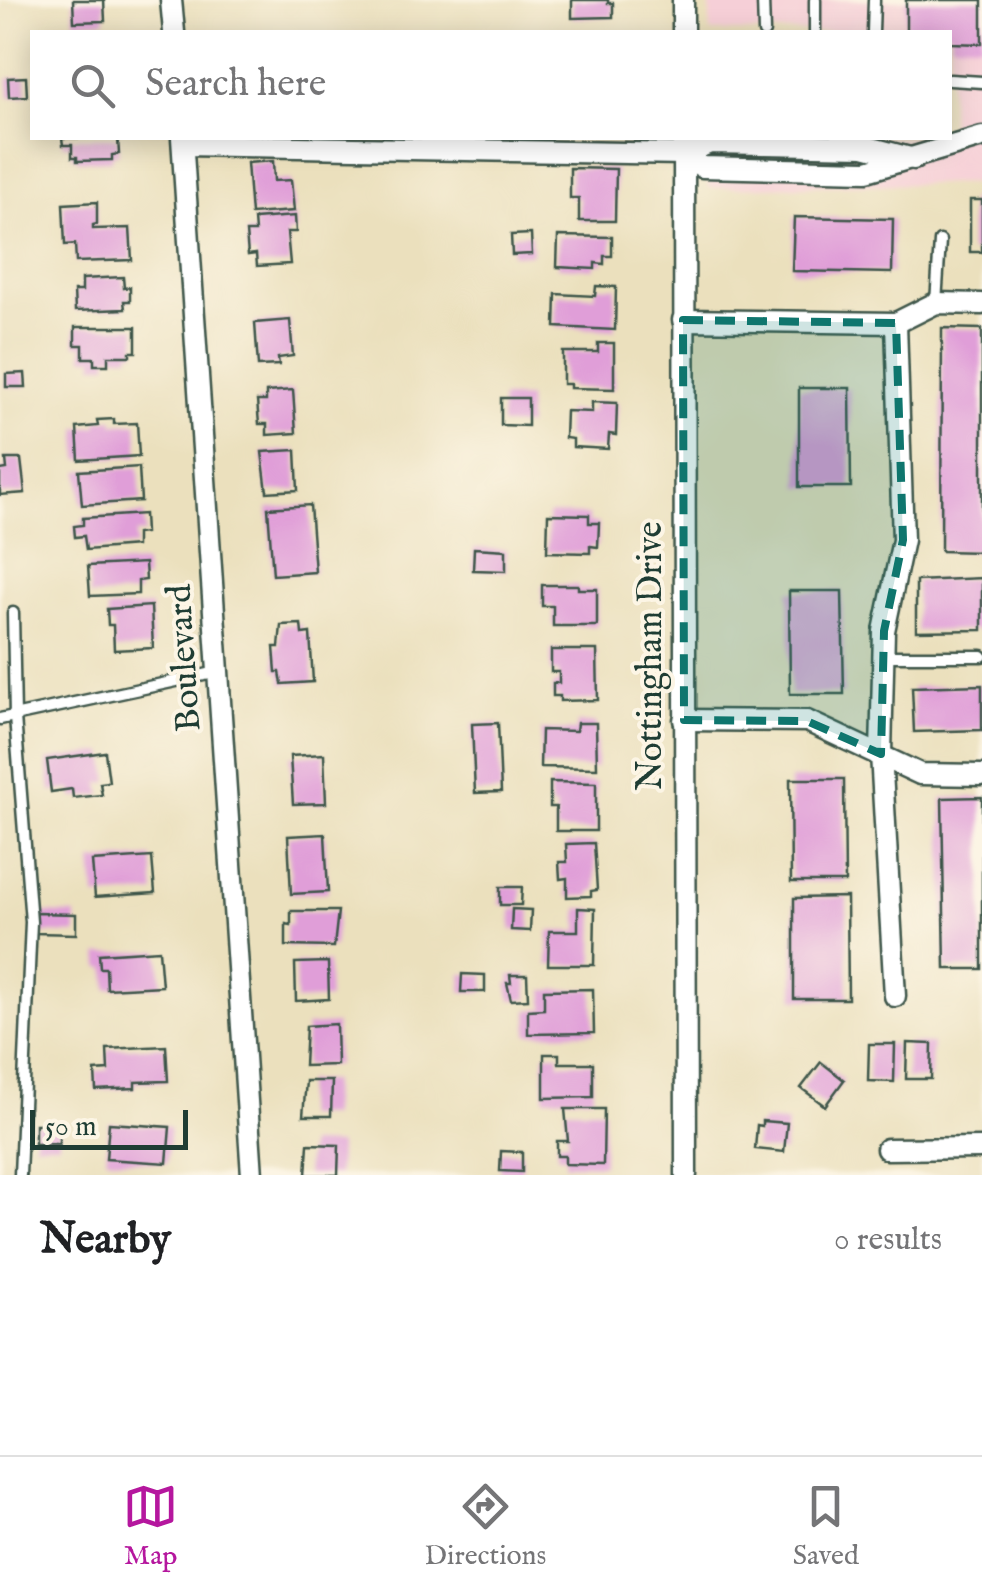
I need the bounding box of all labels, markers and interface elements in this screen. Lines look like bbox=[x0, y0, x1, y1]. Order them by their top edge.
search box bbox=[30, 30, 952, 140]
icon: search bbox=[65, 58, 120, 113]
text: Search here bbox=[145, 61, 326, 109]
street label: Nottingham Drive bbox=[629, 521, 674, 791]
street label: Boulevard bbox=[157, 582, 213, 733]
scale bar bbox=[30, 1105, 188, 1150]
text: 50 m bbox=[45, 1110, 97, 1145]
text: Nearby bbox=[40, 1214, 171, 1267]
text: 0 results bbox=[834, 1220, 942, 1261]
tab: Map bbox=[123, 1479, 178, 1574]
tab: Directions bbox=[424, 1479, 546, 1574]
tab: Saved bbox=[793, 1479, 859, 1574]

